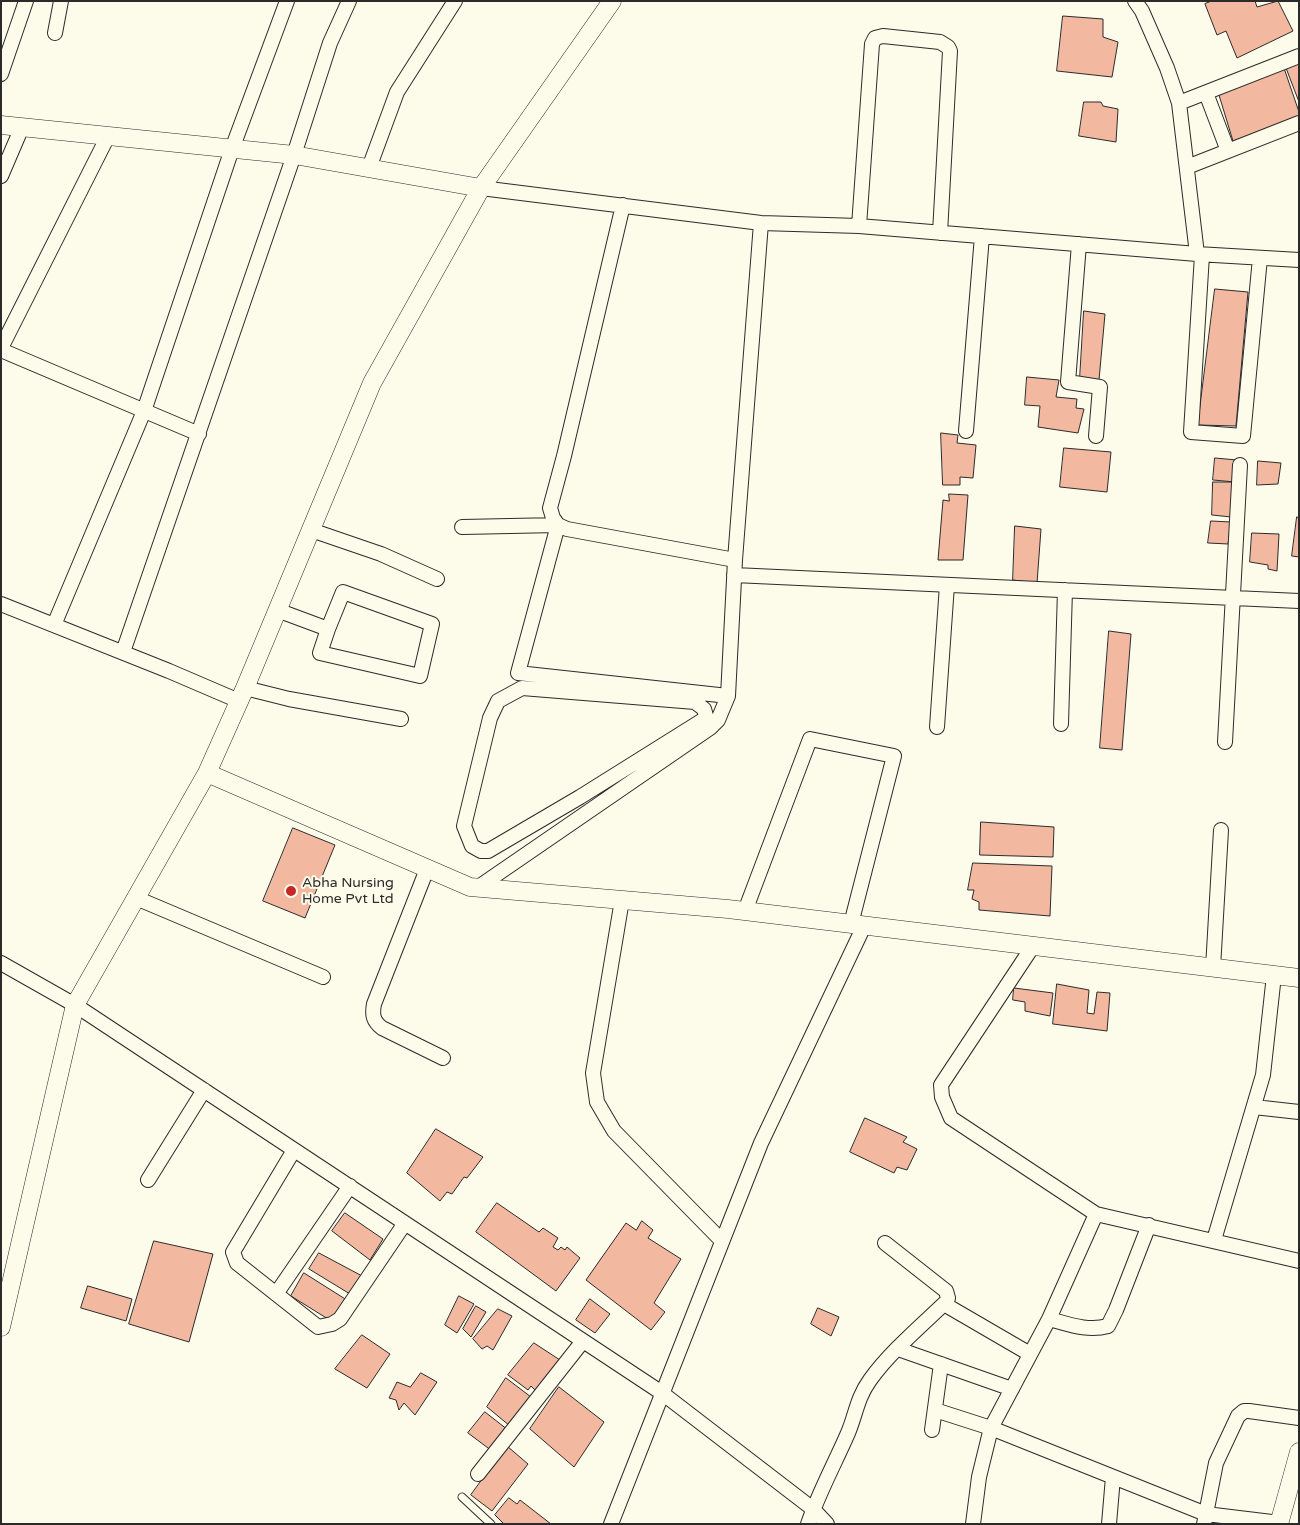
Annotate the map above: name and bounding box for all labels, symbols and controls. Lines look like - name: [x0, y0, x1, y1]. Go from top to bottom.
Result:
- place label: Abha Nursing Home Pvt Ltd: [302, 875, 394, 908]
- marker: Abha Nursing Home Pvt Ltd: [284, 884, 298, 898]

